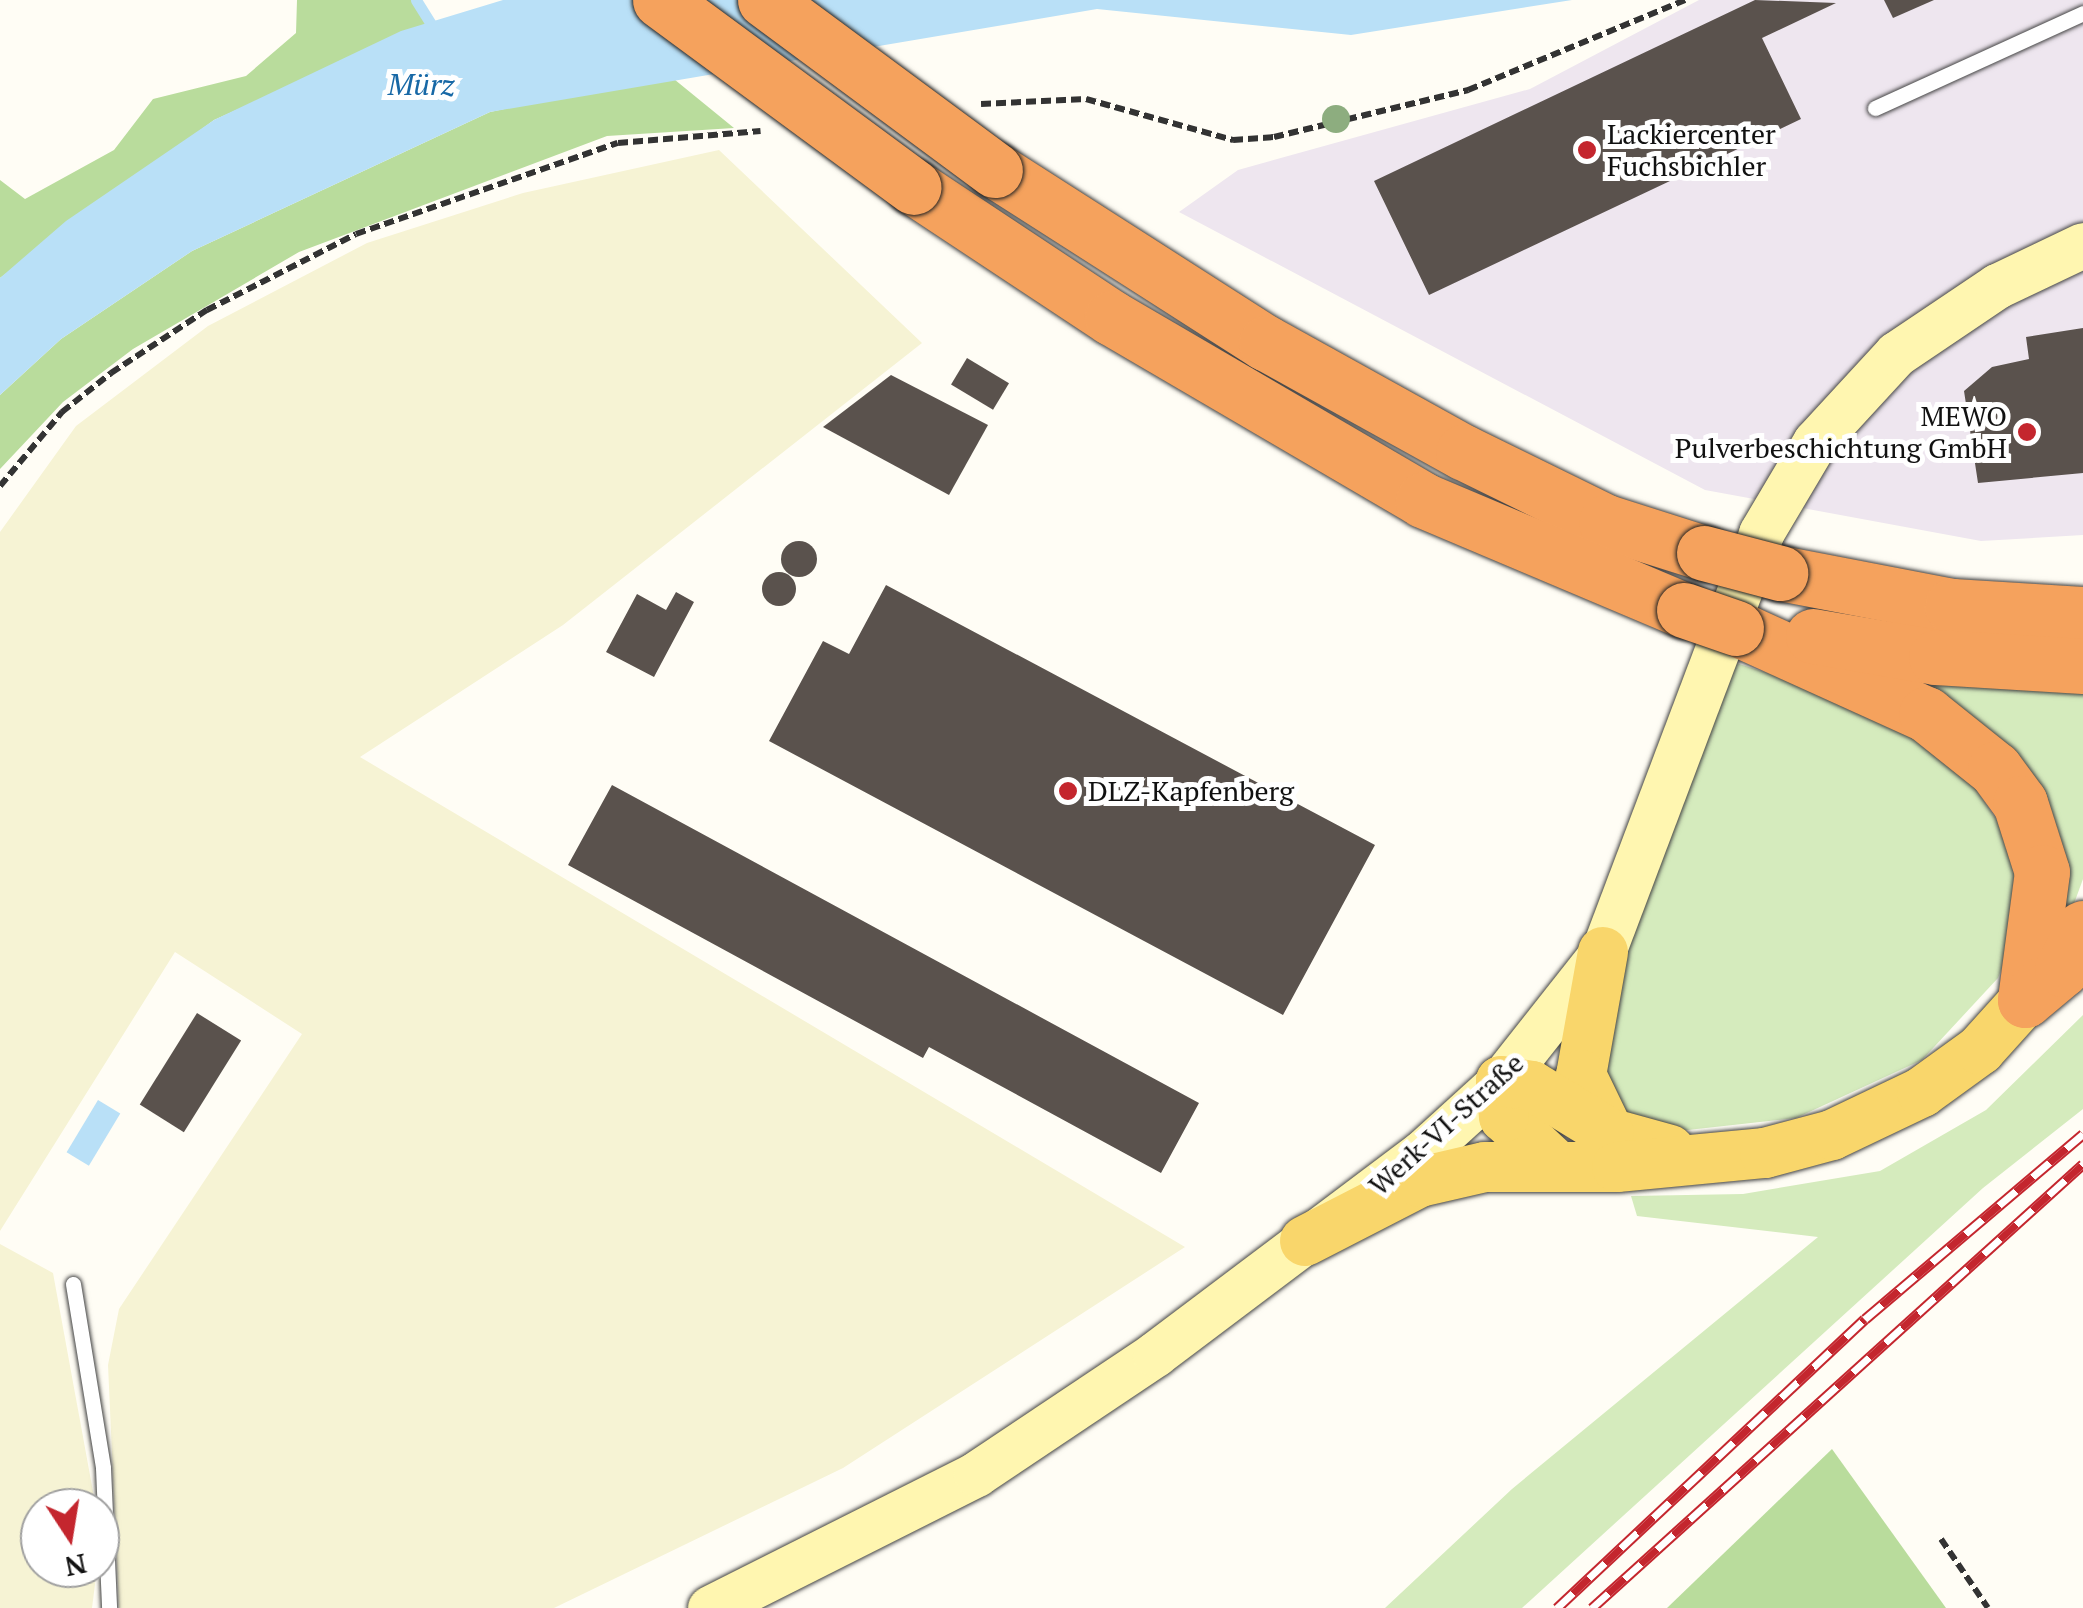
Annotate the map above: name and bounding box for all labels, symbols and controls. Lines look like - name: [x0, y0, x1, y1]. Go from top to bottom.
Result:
- water label: Mürz: [388, 66, 454, 102]
- place label: Lackiercenter Fuchsbichler: [1607, 117, 1776, 183]
- marker: Lackiercenter Fuchsbichler: [1576, 139, 1598, 161]
- place label: MEWO Pulverbeschichtung GmbH: [1675, 399, 2007, 465]
- marker: MEWO Pulverbeschichtung GmbH: [2016, 421, 2038, 443]
- place label: DLZ-Kapfenberg: [1088, 774, 1294, 808]
- marker: DLZ-Kapfenberg: [1057, 780, 1079, 802]
- street label: Werk-VI-Straße: [1362, 1046, 1530, 1202]
- north arrow: [20, 1488, 120, 1588]
- text: N: [62, 1546, 90, 1586]

